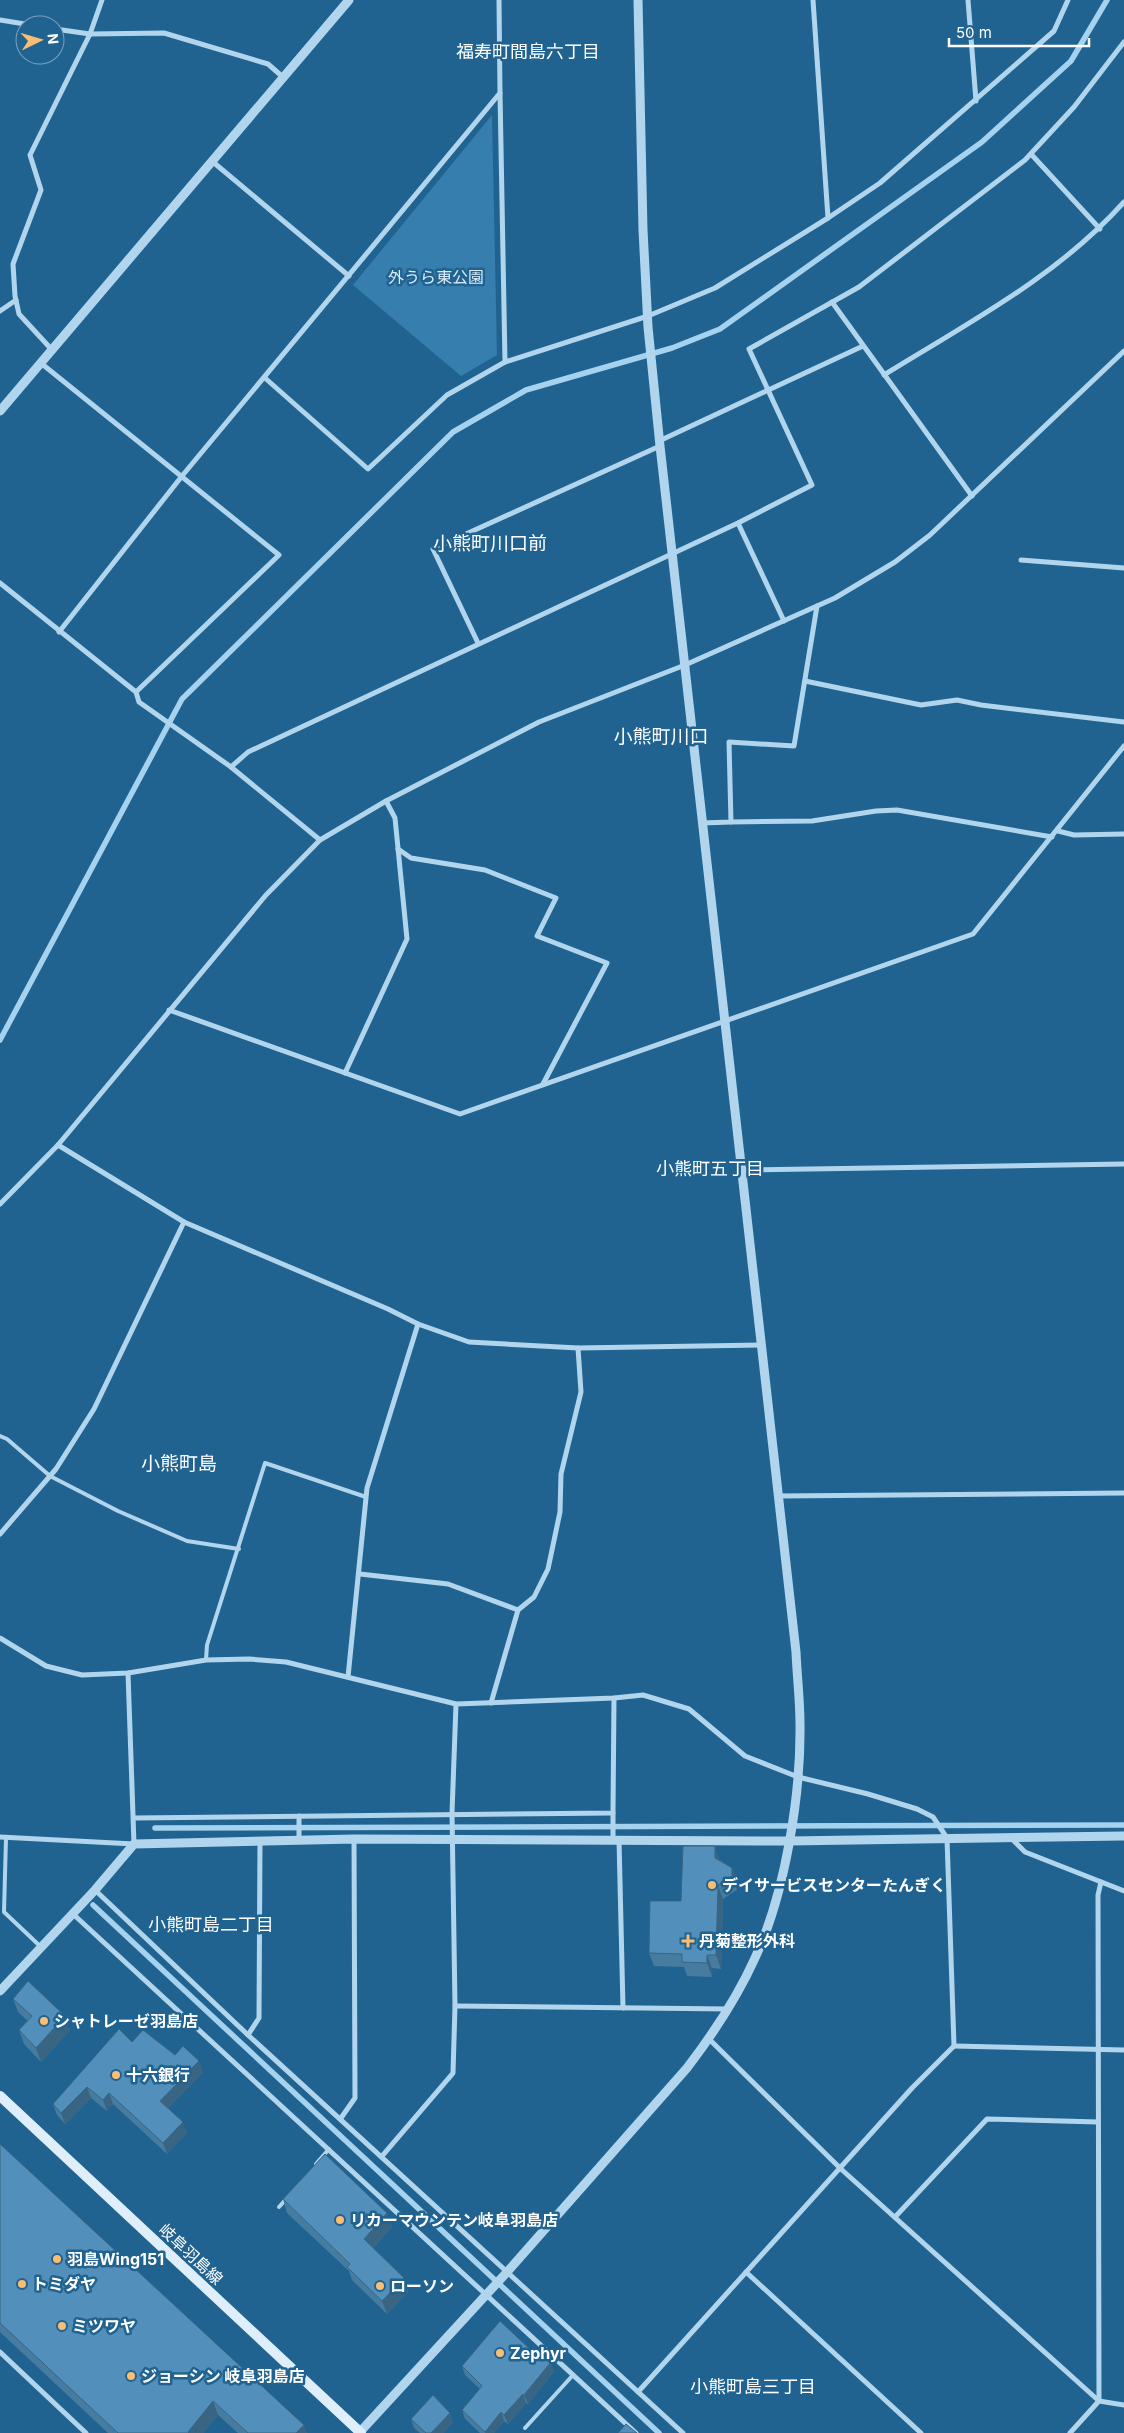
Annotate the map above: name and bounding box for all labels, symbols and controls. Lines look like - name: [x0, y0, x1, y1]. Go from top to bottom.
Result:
- north arrow: [15, 15, 65, 65]
- scale bar: [949, 15, 1089, 47]
- text: 50 m: [956, 23, 992, 42]
- text: N: [45, 33, 62, 45]
- district label: 福寿町間島六丁目: [456, 41, 600, 62]
- park label: 外うら東公園: [388, 267, 484, 287]
- district label: 小熊町川口前: [433, 532, 547, 555]
- district label: 小熊町川口: [613, 725, 709, 748]
- district label: 小熊町五丁目: [656, 1158, 764, 1179]
- district label: 小熊町島: [141, 1452, 217, 1475]
- place label: デイサービスセンターたんぎく: [722, 1875, 946, 1895]
- marker: デイサービスセンターたんぎく: [706, 1879, 718, 1891]
- district label: 小熊町島二丁目: [148, 1914, 274, 1935]
- place label: 丹菊整形外科: [699, 1931, 795, 1951]
- marker: 丹菊整形外科: [681, 1934, 695, 1948]
- place label: シャトレーゼ羽島店: [54, 2011, 198, 2031]
- marker: シャトレーゼ羽島店: [38, 2015, 50, 2027]
- place label: 十六銀行: [126, 2065, 190, 2085]
- marker: 十六銀行: [110, 2069, 122, 2081]
- place label: リカーマウンテン岐阜羽島店: [350, 2210, 558, 2230]
- marker: リカーマウンテン岐阜羽島店: [334, 2214, 346, 2226]
- street label: 岐阜羽島線: [155, 2219, 227, 2289]
- place label: 羽島Wing151: [67, 2249, 164, 2269]
- marker: 羽島Wing151: [51, 2253, 63, 2265]
- place label: トミダヤ: [32, 2274, 96, 2294]
- place label: ローソン: [390, 2276, 454, 2296]
- marker: トミダヤ: [16, 2278, 28, 2290]
- marker: ローソン: [374, 2280, 386, 2292]
- place label: ミツワヤ: [72, 2316, 136, 2336]
- marker: ミツワヤ: [56, 2320, 68, 2332]
- place label: Zephyr: [510, 2343, 567, 2363]
- marker: Zephyr: [494, 2347, 506, 2359]
- place label: ジョーシン 岐阜羽島店: [141, 2366, 304, 2386]
- marker: ジョーシン 岐阜羽島店: [125, 2370, 137, 2382]
- district label: 小熊町島三丁目: [690, 2376, 816, 2397]

